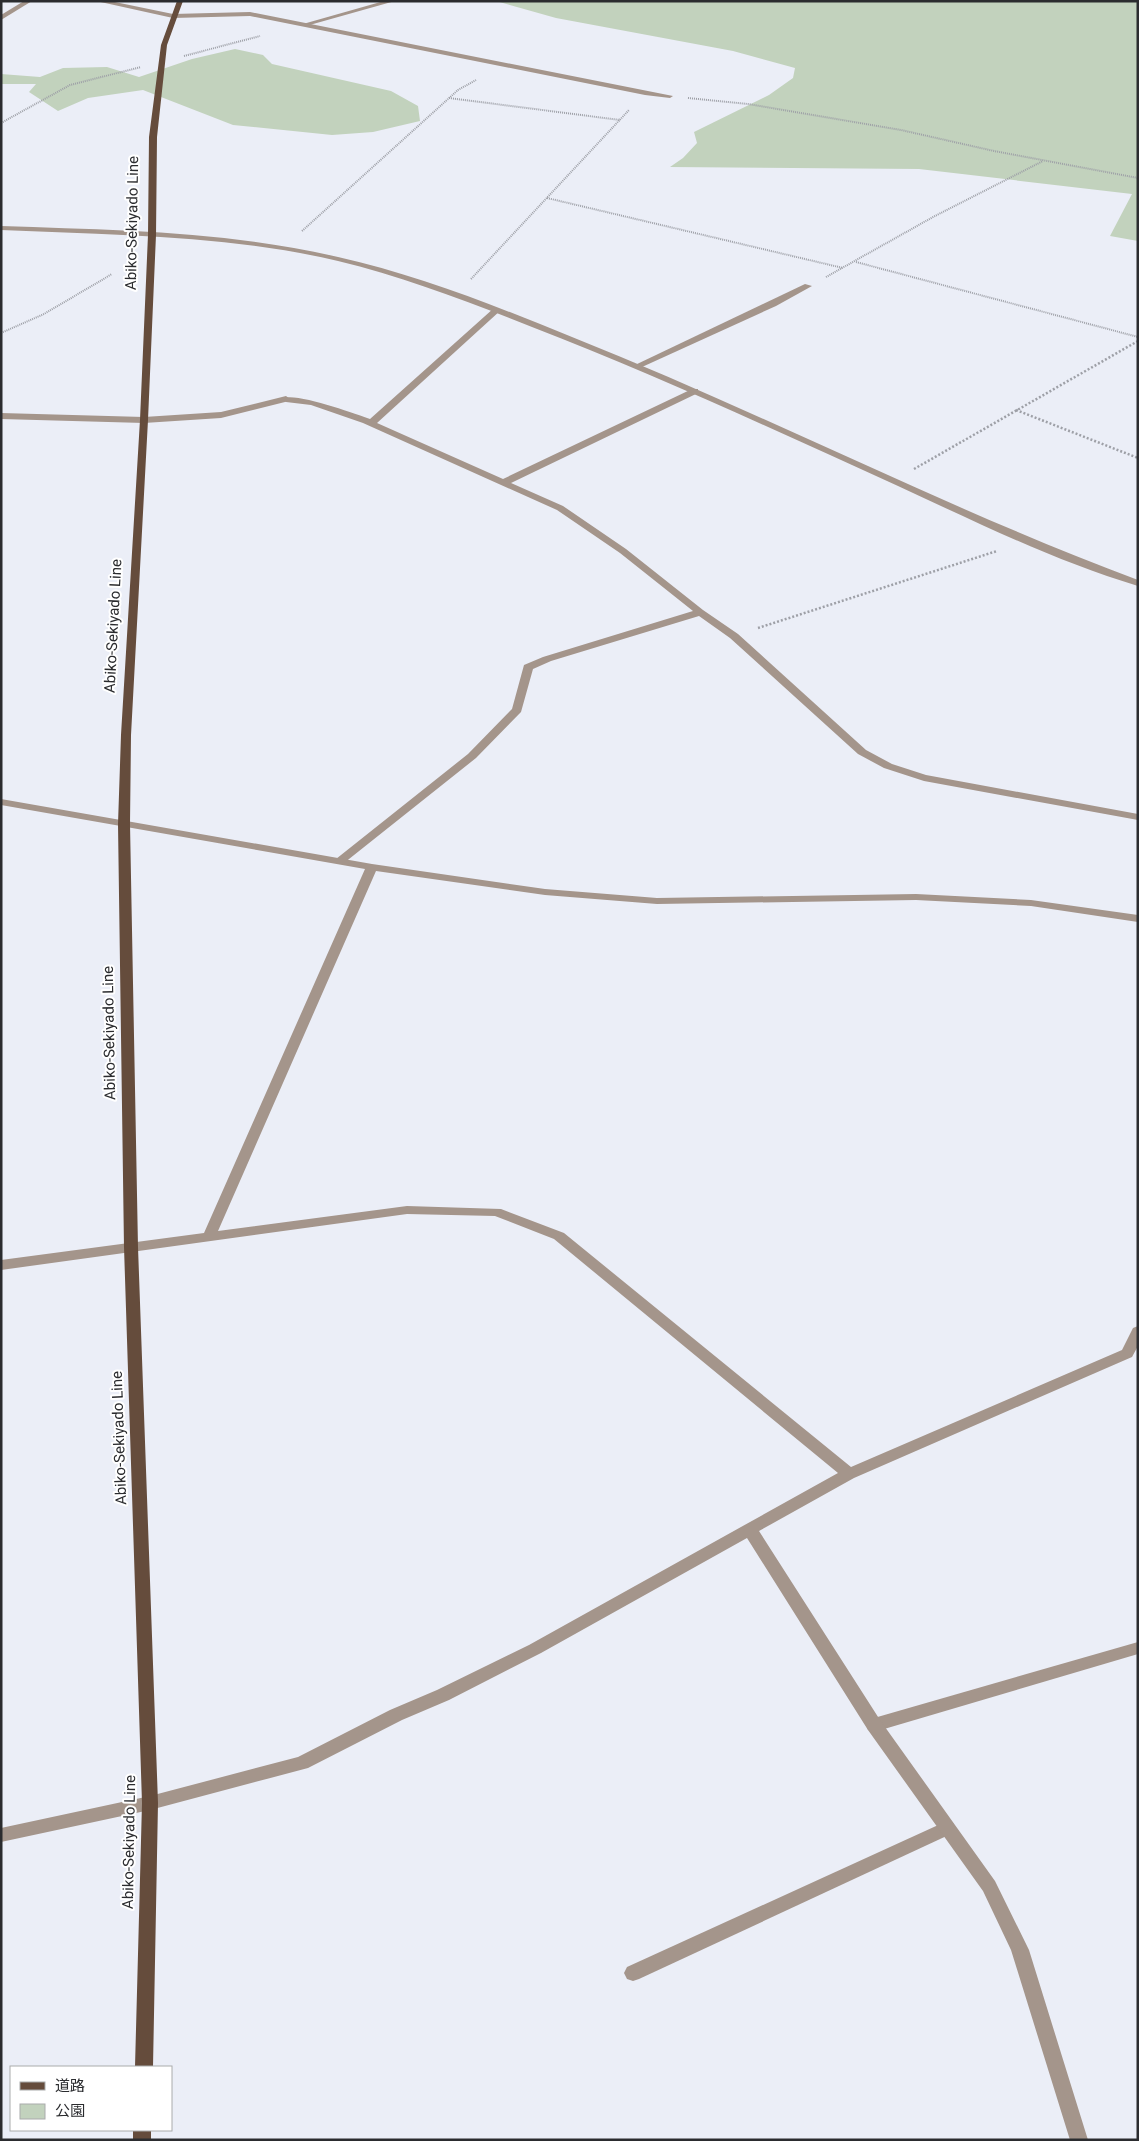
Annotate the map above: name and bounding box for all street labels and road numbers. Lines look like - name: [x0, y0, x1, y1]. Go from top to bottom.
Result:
- street label: Abiko-Sekiyado Line: [122, 156, 142, 290]
- street label: Abiko-Sekiyado Line: [101, 559, 125, 693]
- street label: Abiko-Sekiyado Line: [99, 966, 119, 1100]
- street label: Abiko-Sekiyado Line: [108, 1371, 130, 1505]
- street label: Abiko-Sekiyado Line: [119, 1775, 139, 1909]

